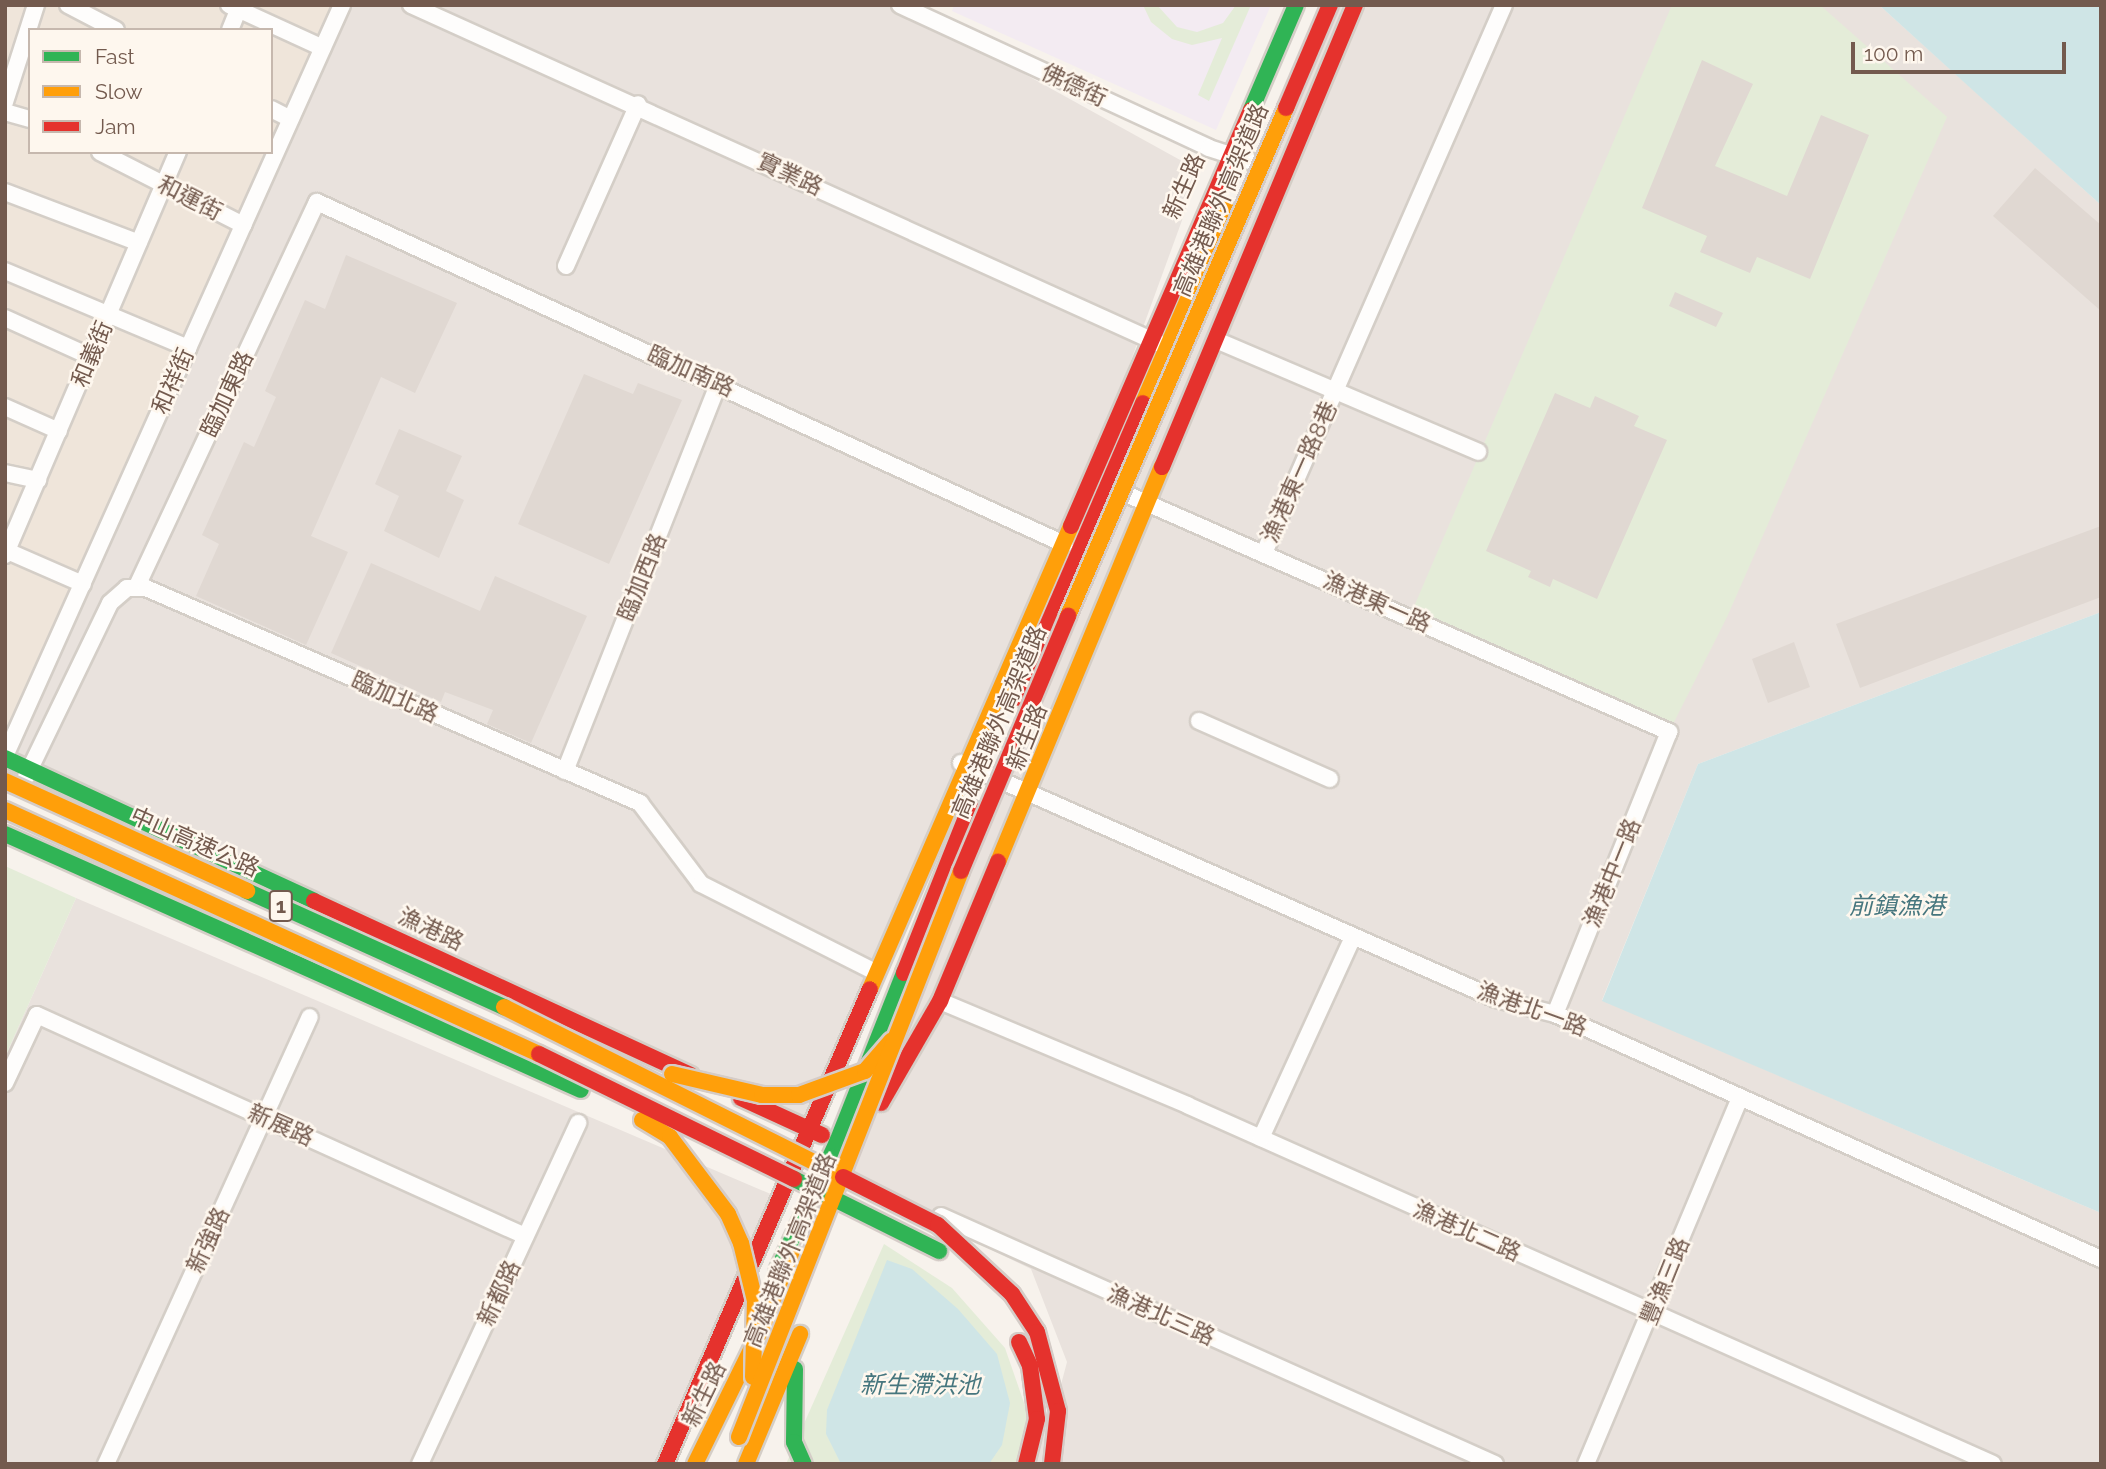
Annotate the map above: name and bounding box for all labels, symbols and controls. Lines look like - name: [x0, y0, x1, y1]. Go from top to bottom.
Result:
- legend: [28, 28, 273, 154]
- scale bar: [1854, 28, 2069, 72]
- text: 100 m: [1864, 41, 1923, 66]
- text: Fast: [95, 44, 135, 69]
- street label: 佛德街: [1037, 58, 1111, 112]
- text: Slow: [95, 79, 143, 104]
- street label: 高雄港聯外高架道路: [1168, 99, 1274, 301]
- text: Jam: [95, 114, 136, 139]
- street label: 實業路: [753, 147, 827, 201]
- street label: 新生路: [1157, 149, 1211, 223]
- street label: 和運街: [153, 170, 227, 226]
- street label: 和義街: [66, 317, 118, 391]
- street label: 臨加南路: [643, 340, 739, 402]
- street label: 和祥街: [146, 344, 200, 418]
- street label: 臨加東路: [195, 346, 259, 442]
- street label: 漁港東一路8巷: [1256, 397, 1342, 547]
- street label: 臨加西路: [612, 529, 672, 625]
- street label: 漁港東一路: [1319, 566, 1435, 638]
- street label: 高雄港聯外高架道路: [946, 621, 1052, 823]
- street label: 臨加北路: [347, 666, 443, 728]
- street label: 新生路: [1001, 700, 1053, 774]
- street label: 中山高速公路: [126, 801, 264, 883]
- street label: 漁港中一路: [1578, 815, 1646, 931]
- road number: 1: [269, 888, 293, 923]
- water label: 前鎮漁港: [1849, 892, 1945, 920]
- street label: 漁港路: [394, 902, 468, 956]
- street label: 漁港北一路: [1473, 976, 1591, 1042]
- street label: 新展路: [244, 1098, 318, 1152]
- street label: 高雄港聯外高架道路: [738, 1149, 842, 1351]
- street label: 漁港北二路: [1409, 1195, 1525, 1267]
- street label: 新強路: [181, 1203, 235, 1277]
- street label: 豐漁三路: [1635, 1233, 1695, 1329]
- street label: 新都路: [472, 1256, 526, 1330]
- street label: 漁港北三路: [1103, 1279, 1219, 1351]
- street label: 新生路: [676, 1357, 732, 1431]
- water label: 新生滯洪池: [860, 1371, 980, 1399]

